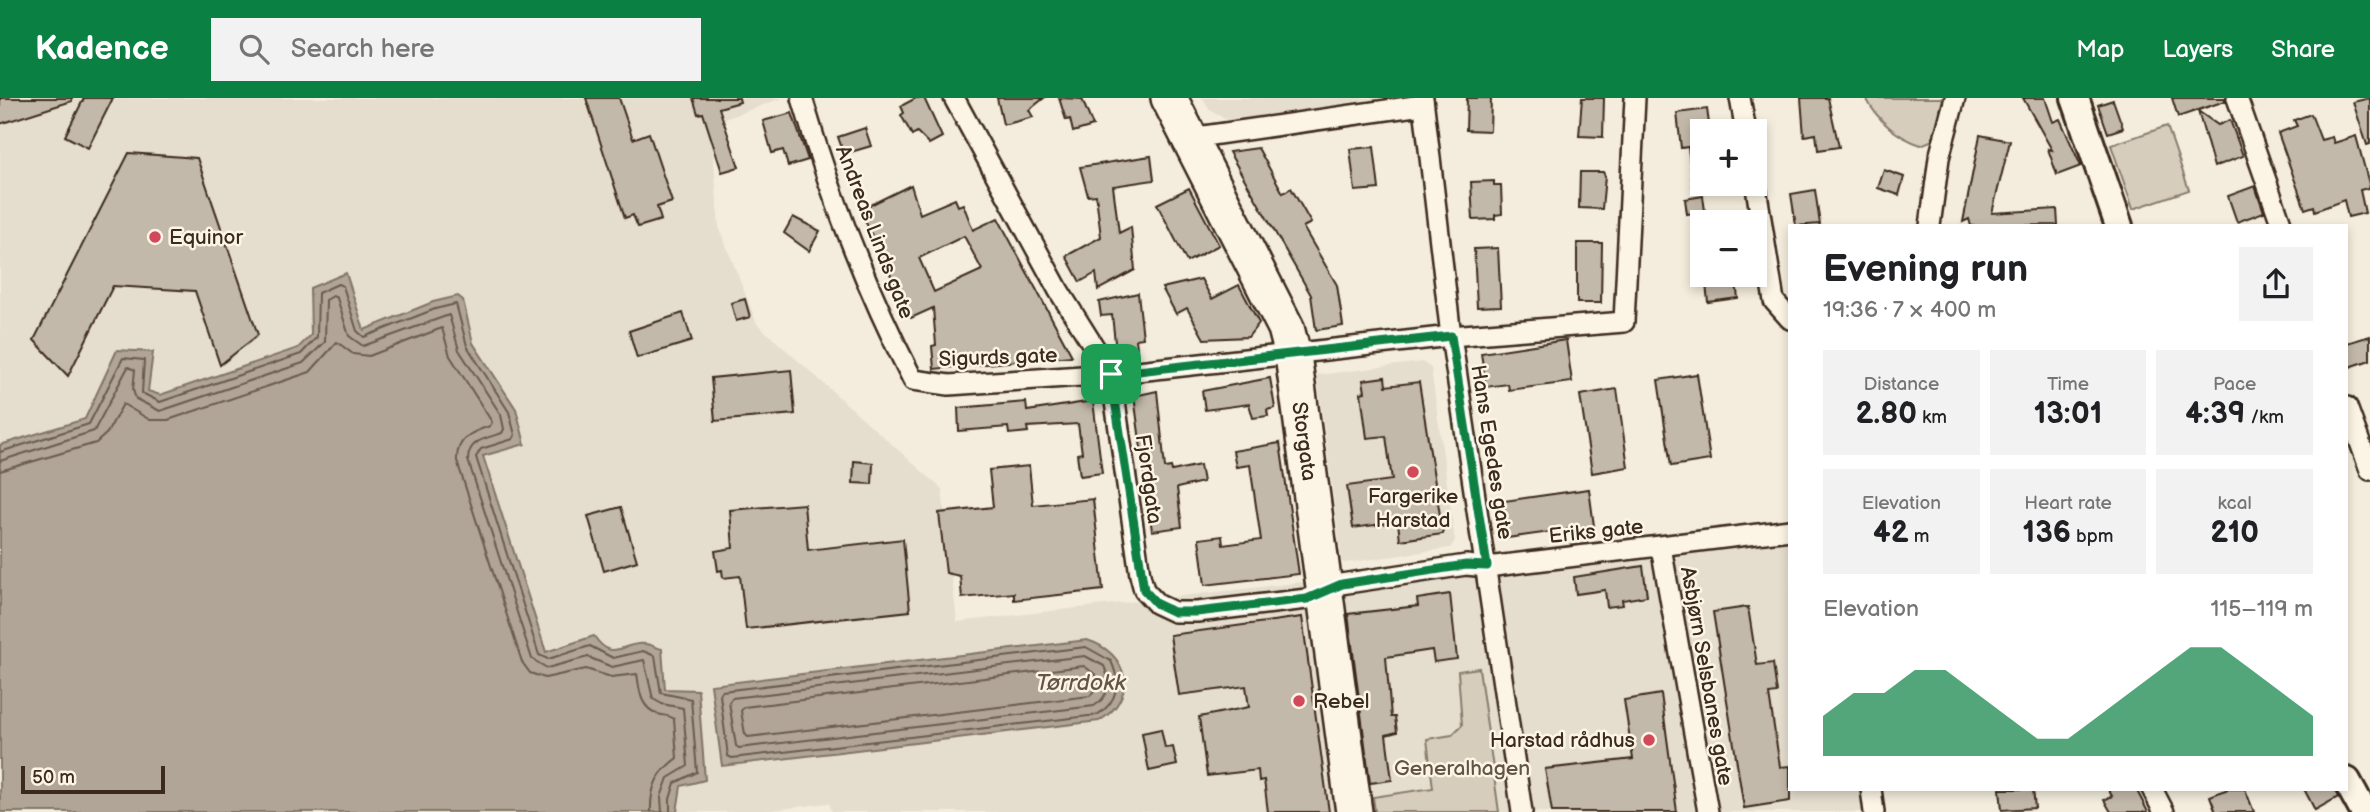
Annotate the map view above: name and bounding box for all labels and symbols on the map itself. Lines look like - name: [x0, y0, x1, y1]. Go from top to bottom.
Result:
- street label: Andreas Linds gate: [830, 142, 919, 322]
- place label: Equinor: [169, 225, 243, 250]
- marker: Equinor: [147, 229, 163, 245]
- street label: Sigurds gate: [938, 343, 1058, 372]
- pin: [1081, 344, 1141, 404]
- street label: Hans Egedes gate: [1465, 363, 1518, 541]
- street label: Storgata: [1286, 400, 1322, 482]
- street label: Fjordgata: [1130, 433, 1167, 526]
- marker: Fargerike Harstad: [1405, 464, 1421, 480]
- place label: Fargerike Harstad: [1368, 484, 1458, 533]
- street label: Eriks gate: [1547, 514, 1645, 549]
- street label: Asbjørn Selsbanes gate: [1675, 565, 1738, 788]
- water label: Tørrdokk: [1036, 669, 1127, 697]
- place label: Rebel: [1313, 689, 1369, 714]
- marker: Rebel: [1291, 693, 1307, 709]
- place label: Harstad rådhus: [1490, 728, 1635, 753]
- marker: Harstad rådhus: [1641, 732, 1657, 748]
- park label: Generalhagen: [1394, 756, 1530, 781]
- scale bar: [21, 763, 164, 795]

